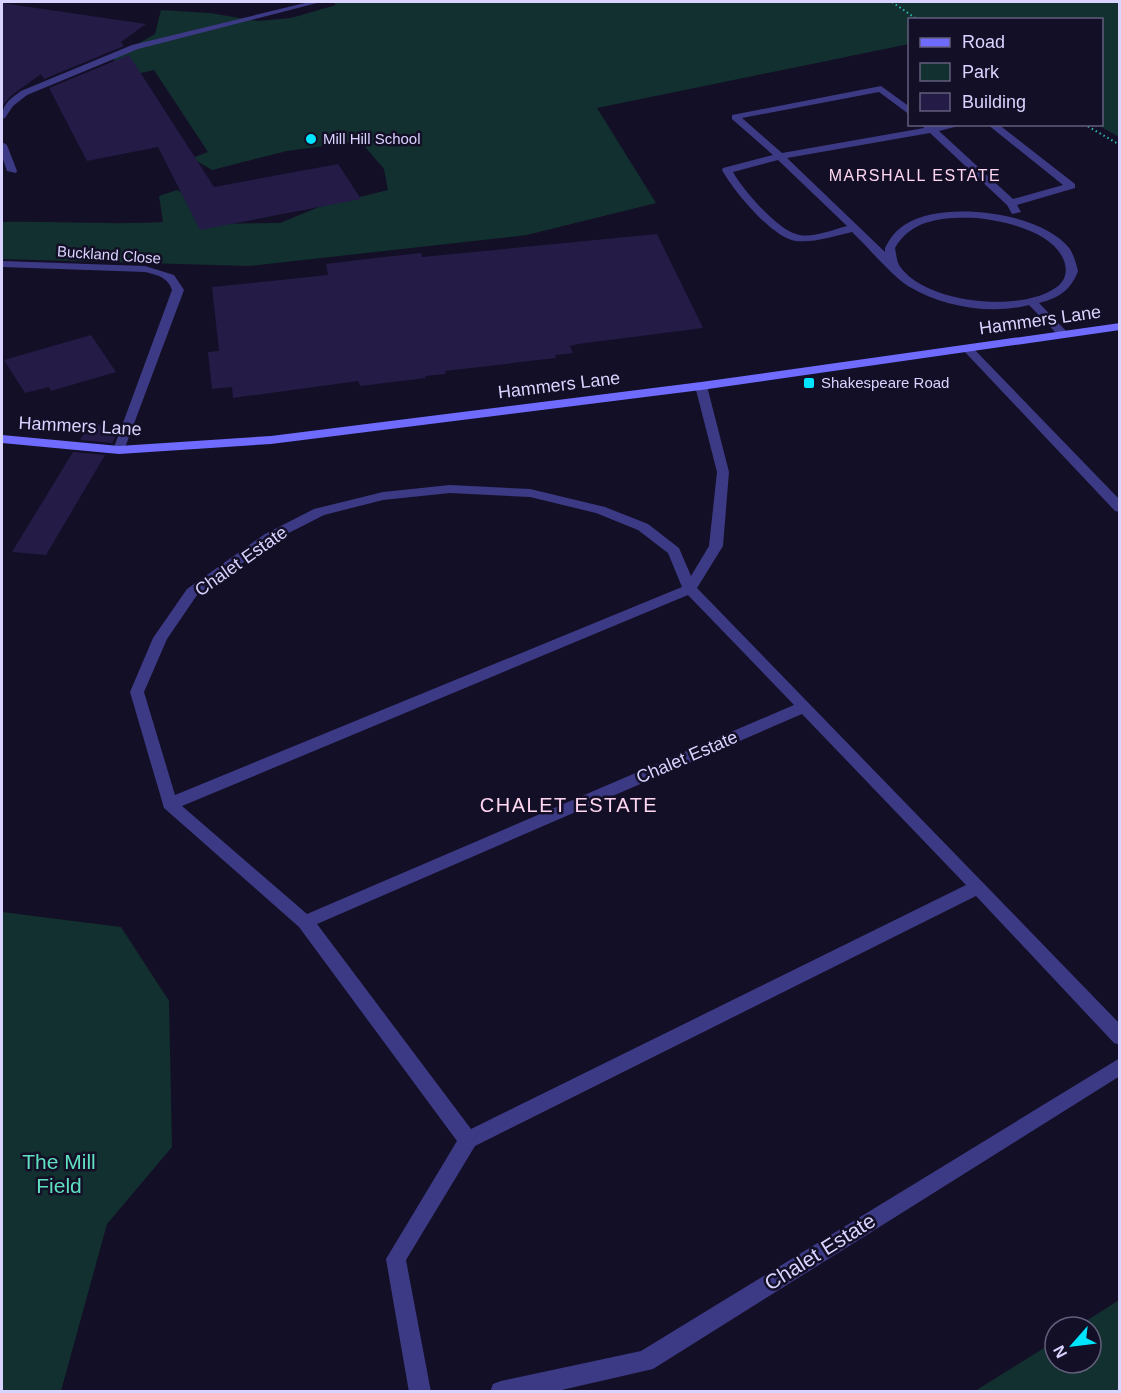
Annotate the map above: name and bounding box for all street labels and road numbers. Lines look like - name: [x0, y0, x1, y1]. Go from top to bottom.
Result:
- street label: Buckland Close: [56, 242, 162, 267]
- street label: Hammers Lane: [978, 302, 1102, 338]
- street label: Hammers Lane: [497, 368, 621, 402]
- street label: Hammers Lane: [18, 413, 142, 439]
- street label: Chalet Estate: [191, 522, 291, 600]
- street label: Chalet Estate: [633, 727, 741, 787]
- street label: Chalet Estate: [760, 1208, 879, 1295]

